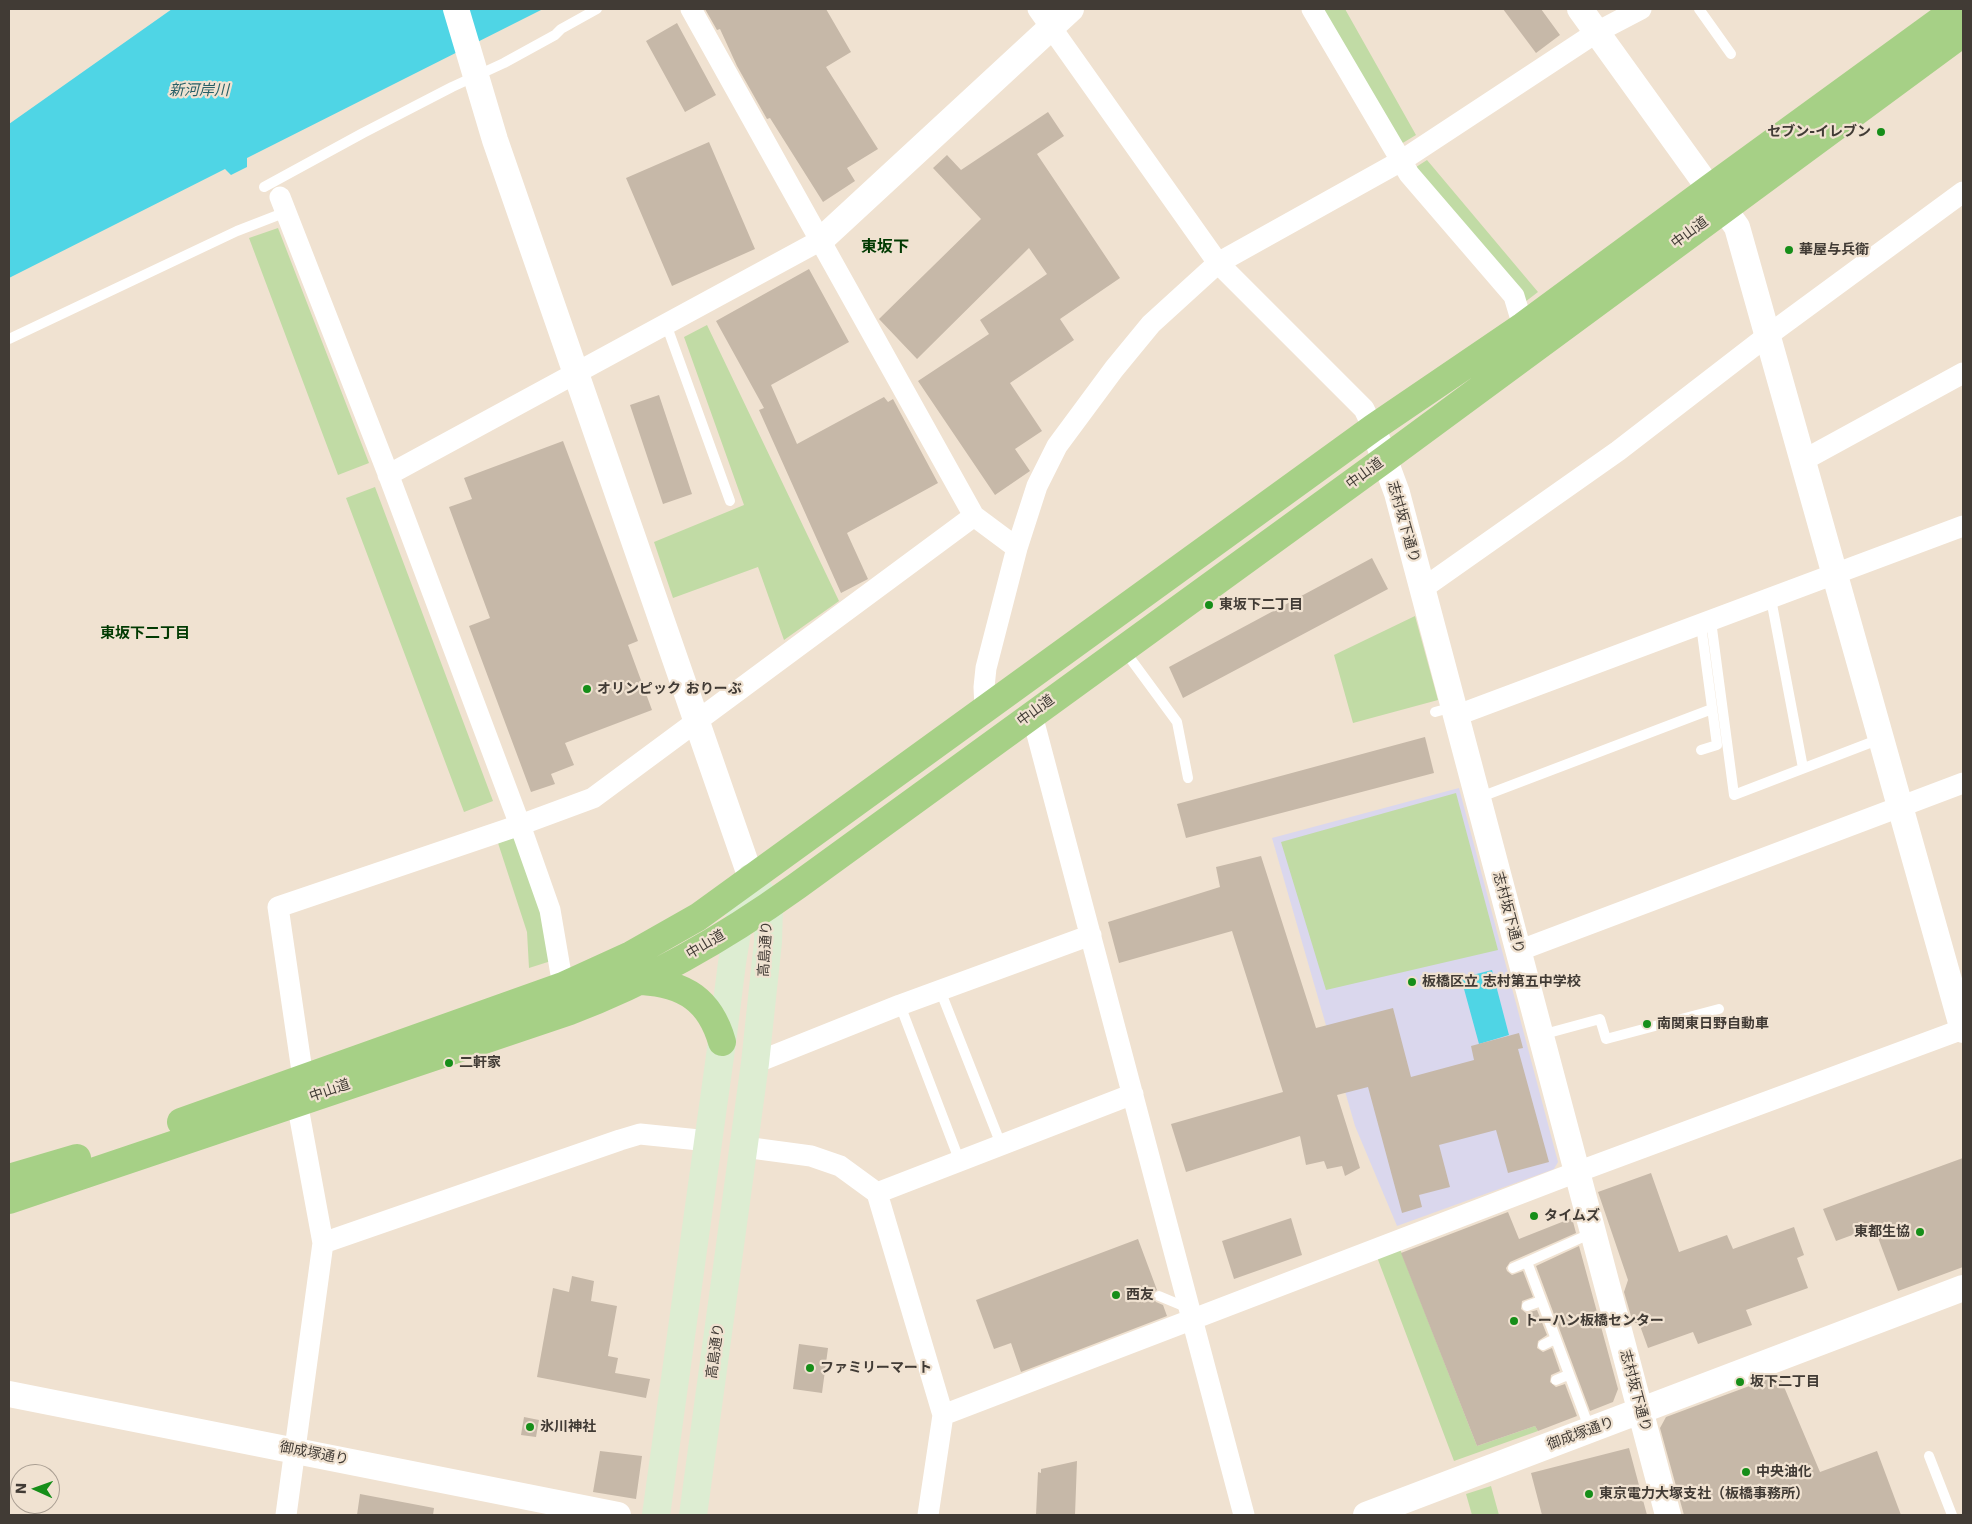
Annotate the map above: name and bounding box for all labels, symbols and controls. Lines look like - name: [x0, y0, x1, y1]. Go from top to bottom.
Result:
- water label: 新河岸川: [169, 82, 229, 100]
- place label: セブン-イレブン: [1767, 124, 1871, 140]
- marker: セブン-イレブン: [1875, 126, 1887, 138]
- street label: 中山道: [1668, 214, 1712, 252]
- district label: 東坂下: [861, 238, 909, 258]
- place label: 華屋与兵衛: [1799, 242, 1869, 258]
- marker: 華屋与兵衛: [1783, 244, 1795, 256]
- street label: 中山道: [1343, 455, 1387, 493]
- street label: 志村坂下通り: [1383, 479, 1423, 565]
- place label: 東坂下二丁目: [1219, 597, 1303, 613]
- marker: 東坂下二丁目: [1203, 599, 1215, 611]
- district label: 東坂下二丁目: [100, 625, 190, 643]
- place label: オリンピック おりーぶ: [597, 681, 742, 697]
- marker: オリンピック おりーぶ: [581, 683, 593, 695]
- street label: 中山道: [1014, 692, 1058, 730]
- street label: 志村坂下通り: [1489, 870, 1527, 956]
- street label: 高島通り: [756, 920, 776, 978]
- street label: 中山道: [684, 927, 728, 963]
- place label: 板橋区立 志村第五中学校: [1422, 974, 1581, 990]
- marker: 板橋区立 志村第五中学校: [1406, 976, 1418, 988]
- place label: 南関東日野自動車: [1657, 1016, 1769, 1032]
- marker: 南関東日野自動車: [1641, 1018, 1653, 1030]
- place label: 二軒家: [459, 1055, 501, 1071]
- marker: 二軒家: [443, 1057, 455, 1069]
- street label: 中山道: [307, 1076, 353, 1106]
- place label: タイムズ: [1544, 1208, 1600, 1224]
- marker: タイムズ: [1528, 1210, 1540, 1222]
- place label: 東都生協: [1854, 1224, 1910, 1240]
- marker: 東都生協: [1914, 1226, 1926, 1238]
- place label: 西友: [1126, 1287, 1154, 1303]
- marker: 西友: [1110, 1289, 1122, 1301]
- place label: トーハン板橋センター: [1524, 1313, 1664, 1329]
- marker: トーハン板橋センター: [1508, 1315, 1520, 1327]
- street label: 高島通り: [704, 1322, 728, 1380]
- street label: 志村坂下通り: [1616, 1348, 1654, 1434]
- place label: ファミリーマート: [820, 1360, 932, 1376]
- marker: ファミリーマート: [804, 1362, 816, 1374]
- place label: 坂下二丁目: [1750, 1374, 1820, 1390]
- marker: 坂下二丁目: [1734, 1376, 1746, 1388]
- street label: 御成塚通り: [1545, 1414, 1617, 1454]
- place label: 氷川神社: [540, 1419, 596, 1435]
- marker: 氷川神社: [524, 1421, 536, 1433]
- street label: 御成塚通り: [278, 1439, 350, 1469]
- north arrow: [10, 1464, 60, 1514]
- place label: 中央油化: [1756, 1464, 1812, 1480]
- marker: 中央油化: [1740, 1466, 1752, 1478]
- text: N: [13, 1482, 29, 1495]
- place label: 東京電力大塚支社（板橋事務所）: [1599, 1486, 1809, 1502]
- marker: 東京電力大塚支社（板橋事務所）: [1583, 1488, 1595, 1500]

